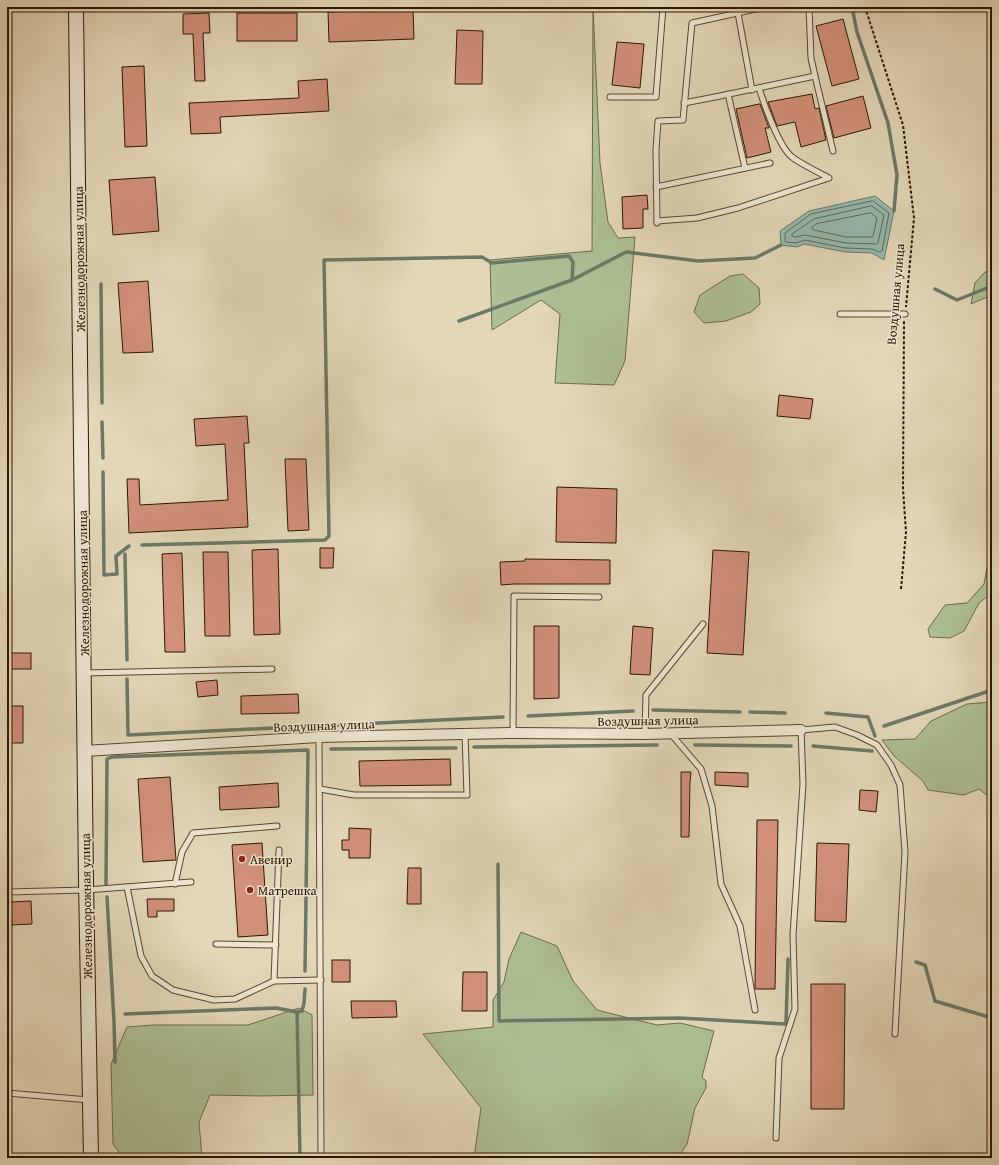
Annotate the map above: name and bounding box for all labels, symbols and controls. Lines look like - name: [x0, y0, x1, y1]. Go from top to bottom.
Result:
- street label: Железнодорожная улица: [69, 185, 90, 333]
- street label: Воздушная улица: [882, 242, 909, 345]
- street label: Железнодорожная улица: [73, 509, 94, 657]
- street label: Воздушная улица: [597, 710, 700, 731]
- street label: Воздушная улица: [273, 714, 376, 737]
- street label: Железнодорожная улица: [76, 832, 97, 980]
- place label: Авенир: [250, 850, 293, 869]
- marker: Авенир: [237, 854, 247, 864]
- place label: Матрешка: [258, 881, 317, 900]
- marker: Матрешка: [245, 885, 255, 895]

